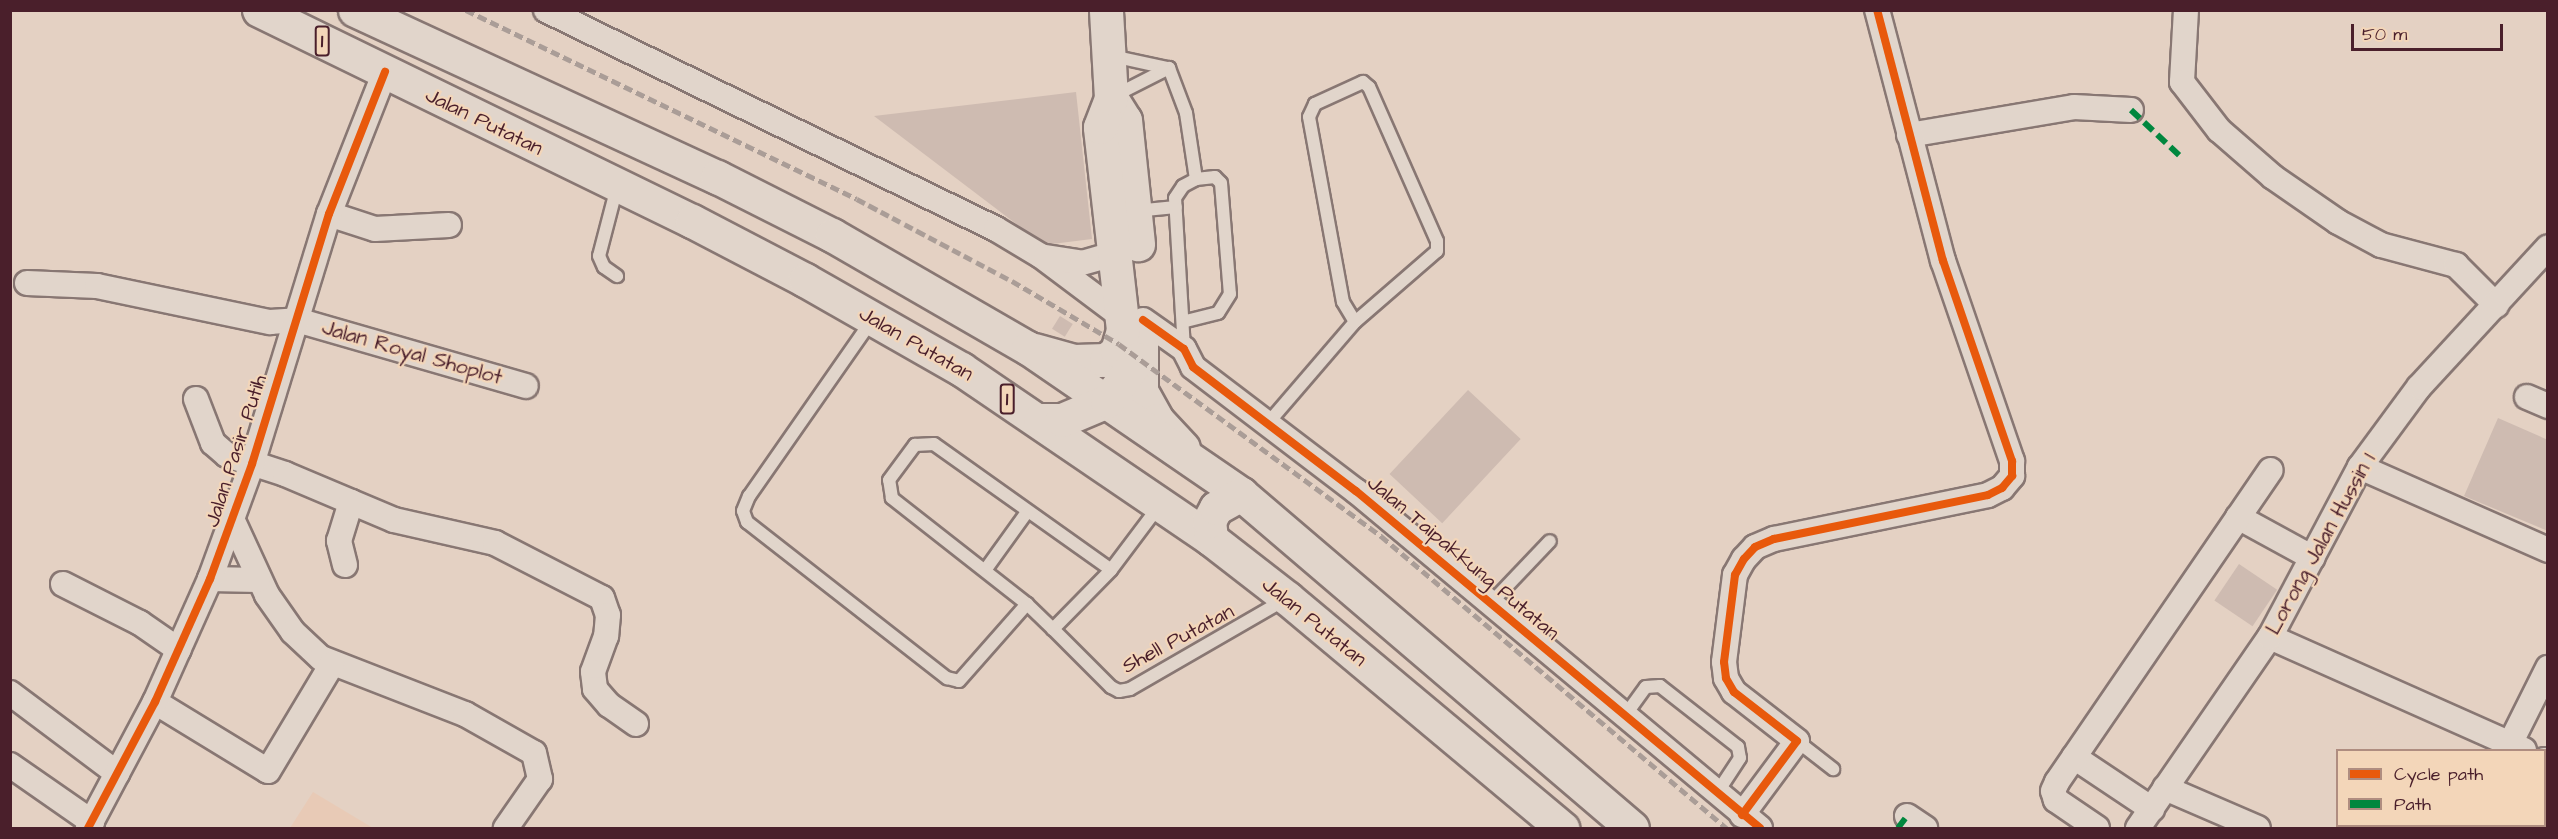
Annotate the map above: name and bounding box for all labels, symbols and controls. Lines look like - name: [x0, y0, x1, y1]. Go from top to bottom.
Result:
- scale bar: [2354, 12, 2506, 50]
- text: 50 m: [2362, 22, 2407, 47]
- road number: 1: [314, 24, 330, 58]
- street label: Jalan Putatan: [421, 83, 547, 161]
- street label: Jalan Putatan: [854, 301, 978, 387]
- street label: Jalan Royal Shoplot: [319, 315, 505, 391]
- street label: Jalan Pasir Putih: [200, 372, 272, 530]
- road number: 1: [1000, 382, 1014, 416]
- street label: Lorong Jalan Hussin 1: [2261, 449, 2381, 639]
- street label: Jalan Taipakkung Putatan: [1362, 470, 1564, 646]
- street label: Jalan Putatan: [1256, 572, 1372, 672]
- street label: Shell Putatan: [1118, 599, 1238, 679]
- legend: [2336, 749, 2546, 827]
- text: Cycle path: [2394, 762, 2483, 787]
- text: Path: [2394, 792, 2431, 817]

